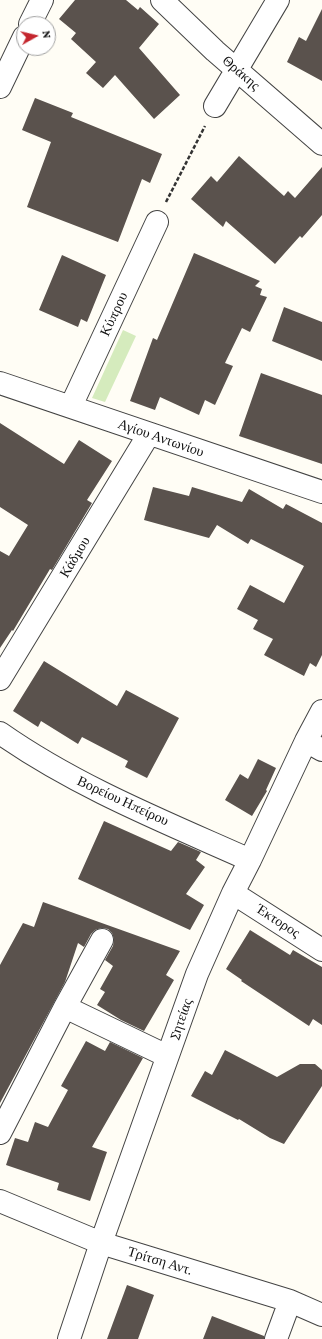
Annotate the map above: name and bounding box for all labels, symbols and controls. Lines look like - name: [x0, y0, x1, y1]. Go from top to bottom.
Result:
- north arrow: [16, 16, 56, 56]
- text: N: [40, 30, 53, 39]
- street label: Θράκης: [219, 52, 263, 94]
- street label: Κύπρου: [97, 289, 131, 339]
- street label: Αγίου Αντωνίου: [116, 415, 206, 461]
- street label: Κάδμου: [56, 533, 94, 581]
- street label: Βορείου Ηπείρου: [75, 772, 171, 830]
- street label: Έκτορος: [253, 901, 303, 941]
- street label: Σητείας: [166, 996, 196, 1042]
- street label: Τρίτση Αντ.: [126, 1243, 194, 1279]

